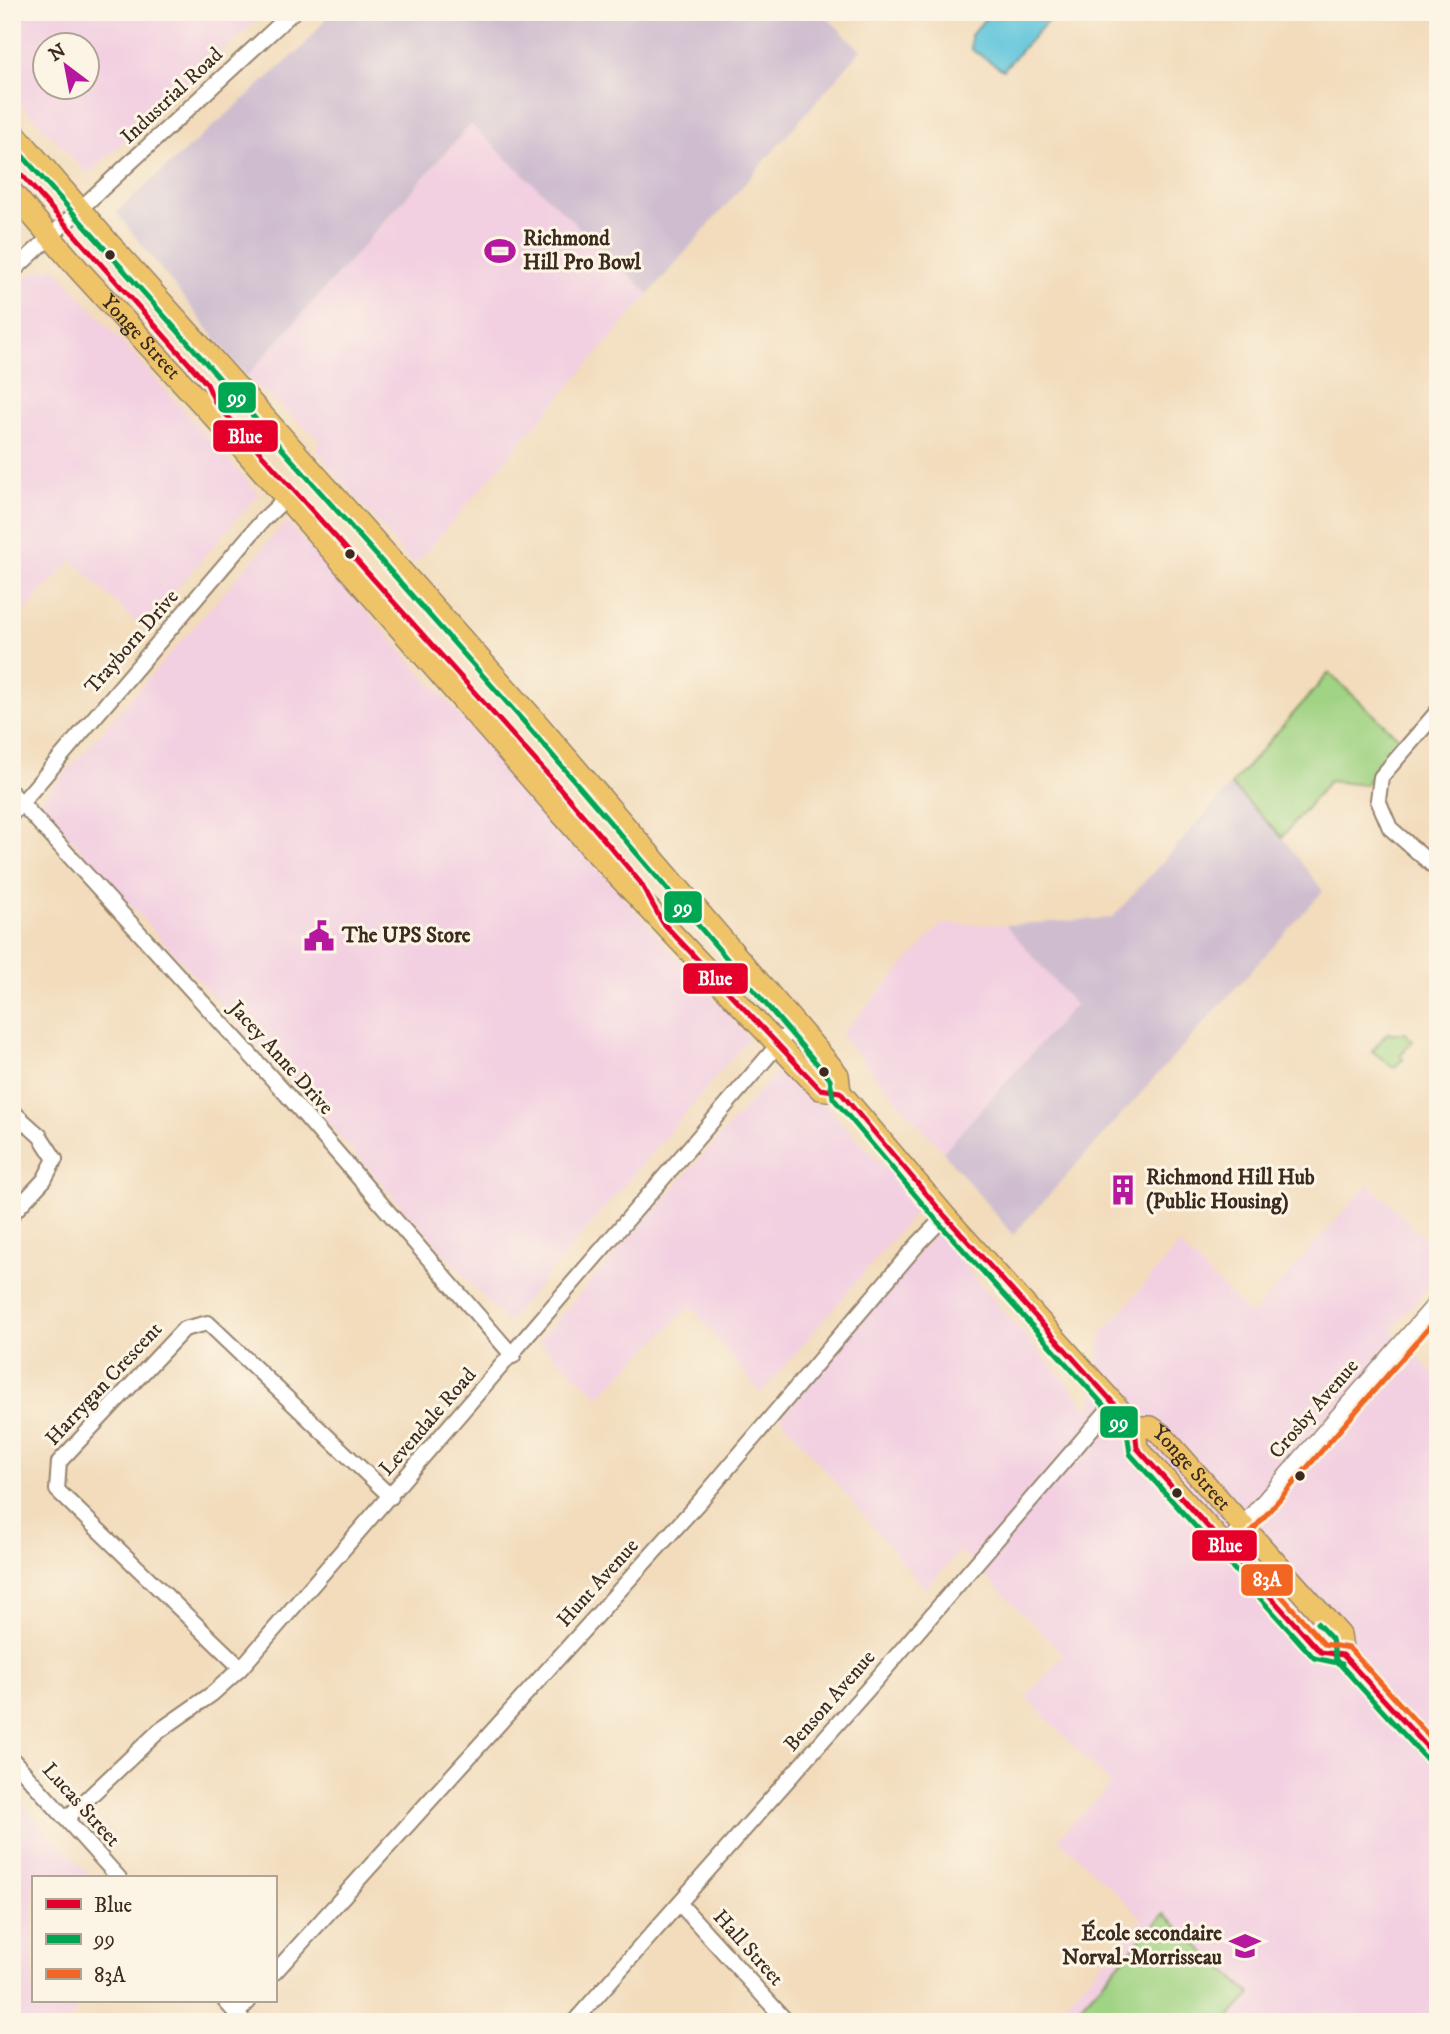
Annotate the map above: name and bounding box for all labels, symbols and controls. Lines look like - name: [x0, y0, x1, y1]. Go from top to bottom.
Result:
- north arrow: [32, 32, 102, 102]
- text: N: [45, 39, 71, 67]
- street label: Industrial Road: [115, 42, 229, 150]
- place label: Richmond Hill Pro Bowl: [523, 226, 641, 276]
- sports icon: Richmond Hill Pro Bowl: [483, 234, 517, 268]
- unlabelled marker: [103, 248, 117, 262]
- street label: Yonge Street: [95, 289, 186, 385]
- line badge: 99: [217, 381, 257, 414]
- text: 99: [226, 387, 246, 410]
- line badge: Blue: [212, 419, 279, 453]
- text: Blue: [228, 426, 262, 449]
- unlabelled marker: [343, 547, 357, 561]
- street label: Trayborn Drive: [79, 584, 185, 700]
- line badge: 99: [663, 890, 703, 924]
- text: 99: [672, 897, 692, 920]
- public building icon: The UPS Store: [302, 919, 336, 953]
- place label: The UPS Store: [341, 923, 471, 949]
- line badge: Blue: [682, 962, 749, 995]
- text: Blue: [698, 968, 732, 991]
- street label: Jacey Anne Drive: [222, 994, 339, 1121]
- unlabelled marker: [817, 1065, 831, 1079]
- place label: Richmond Hill Hub (Public Housing): [1146, 1165, 1315, 1215]
- building icon: Richmond Hill Hub (Public Housing): [1106, 1173, 1140, 1207]
- street label: Harrygan Crescent: [40, 1317, 168, 1451]
- street label: Crosby Avenue: [1264, 1354, 1365, 1464]
- street label: Levendale Road: [374, 1362, 482, 1481]
- line badge: 99: [1099, 1405, 1139, 1439]
- text: 99: [1108, 1412, 1128, 1435]
- street label: Yonge Street: [1148, 1419, 1237, 1517]
- unlabelled marker: [1293, 1469, 1307, 1483]
- unlabelled marker: [1170, 1486, 1184, 1500]
- line badge: Blue: [1191, 1529, 1258, 1562]
- street label: Hunt Avenue: [552, 1533, 645, 1633]
- text: Blue: [1208, 1535, 1242, 1558]
- line badge: 83A: [1240, 1563, 1294, 1597]
- text: 83A: [1253, 1569, 1282, 1592]
- street label: Benson Avenue: [779, 1645, 881, 1757]
- street label: Lucas Street: [36, 1757, 126, 1853]
- legend: [32, 1876, 276, 2002]
- text: Blue: [94, 1893, 133, 1919]
- street label: Hall Street: [707, 1905, 789, 1992]
- place label: École secondaire Norval-Morrisseau: [1062, 1919, 1222, 1971]
- text: 99: [93, 1927, 115, 1953]
- school or university icon: École secondaire Norval-Morrisseau: [1228, 1929, 1262, 1963]
- text: 83A: [94, 1963, 126, 1989]

